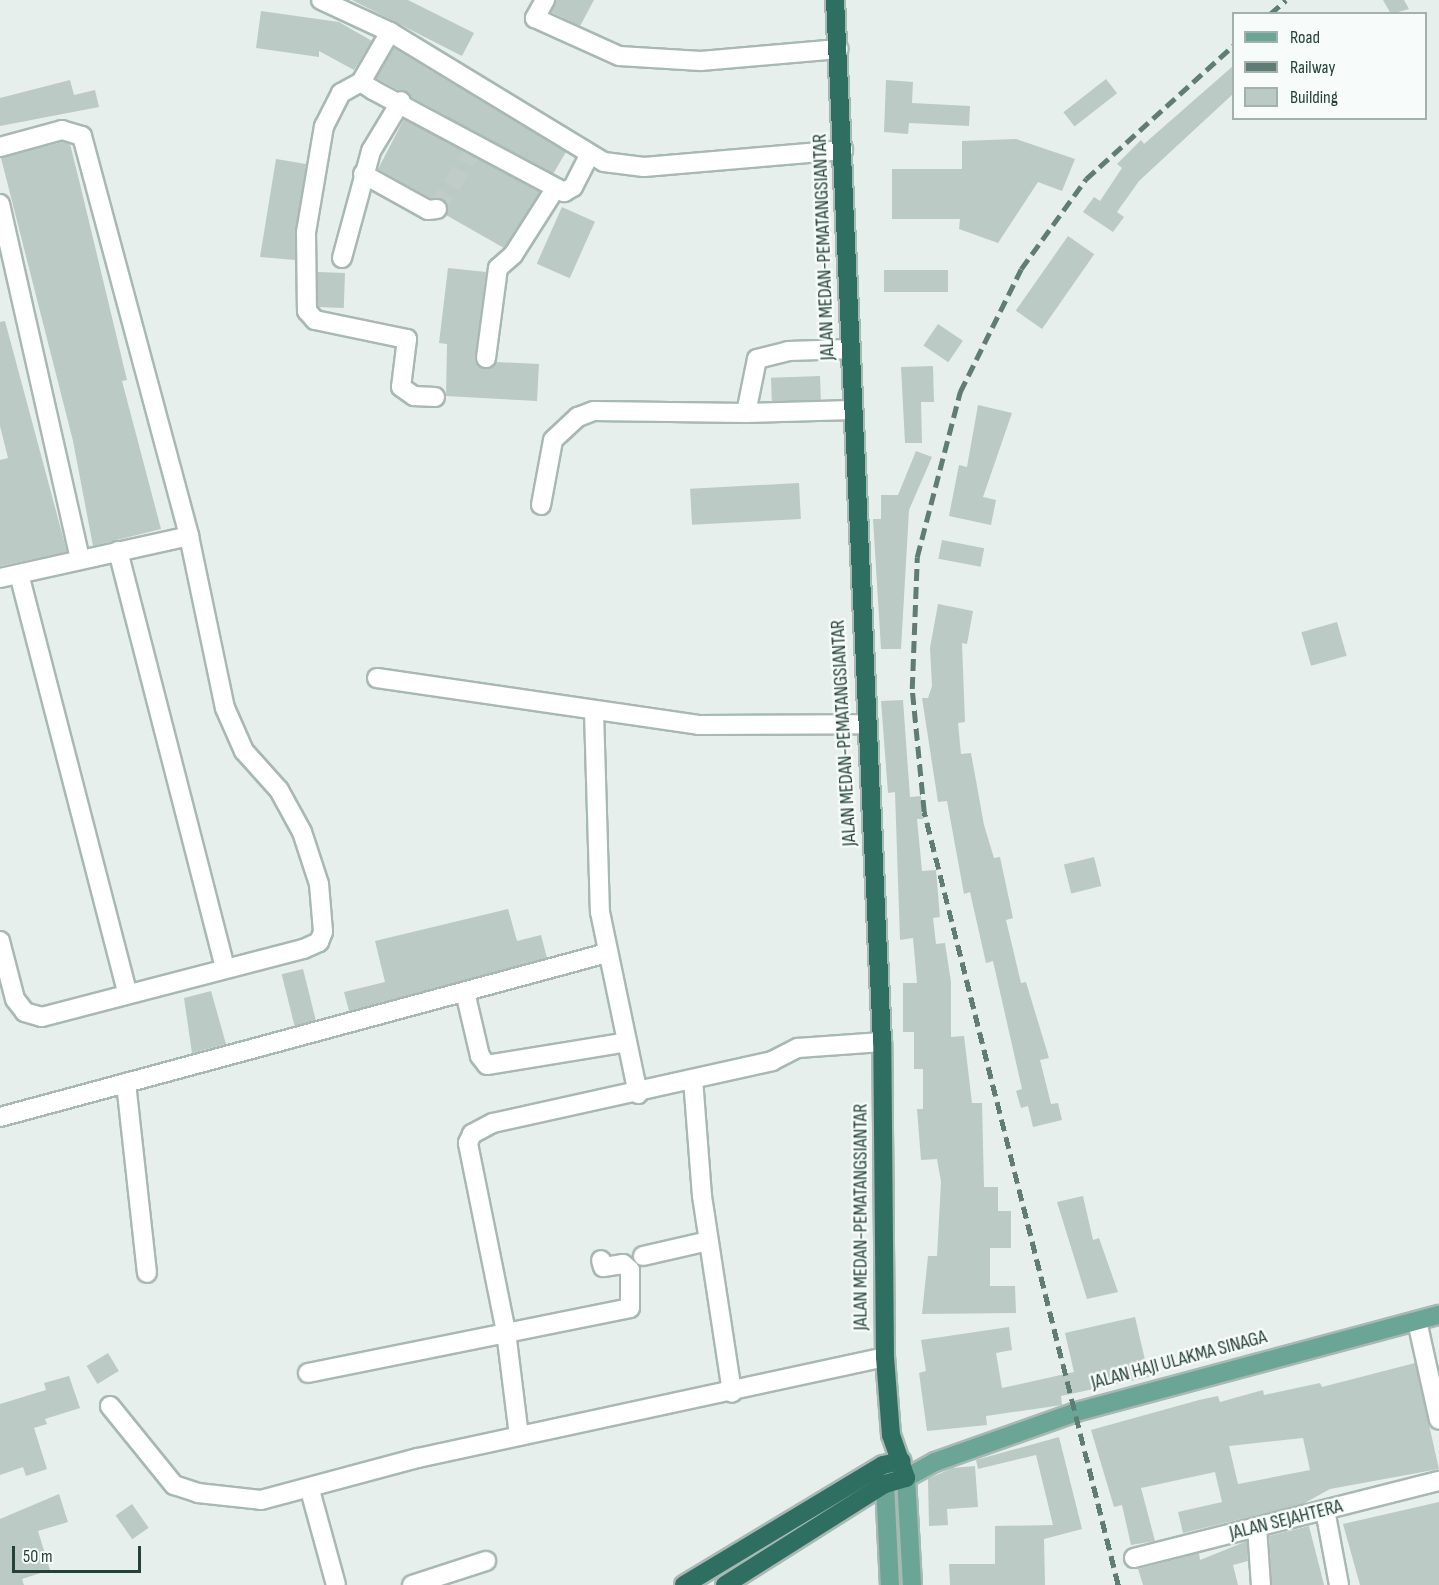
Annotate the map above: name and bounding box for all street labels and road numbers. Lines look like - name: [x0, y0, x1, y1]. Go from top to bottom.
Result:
- street label: JALAN MEDAN-PEMATANGSIANTAR: [808, 133, 840, 361]
- street label: JALAN MEDAN-PEMATANGSIANTAR: [826, 619, 862, 847]
- street label: JALAN MEDAN-PEMATANGSIANTAR: [849, 1104, 873, 1330]
- street label: JALAN HAJI ULAKMA SINAGA: [1088, 1325, 1270, 1395]
- street label: JALAN SEJAHTERA: [1227, 1494, 1345, 1546]

